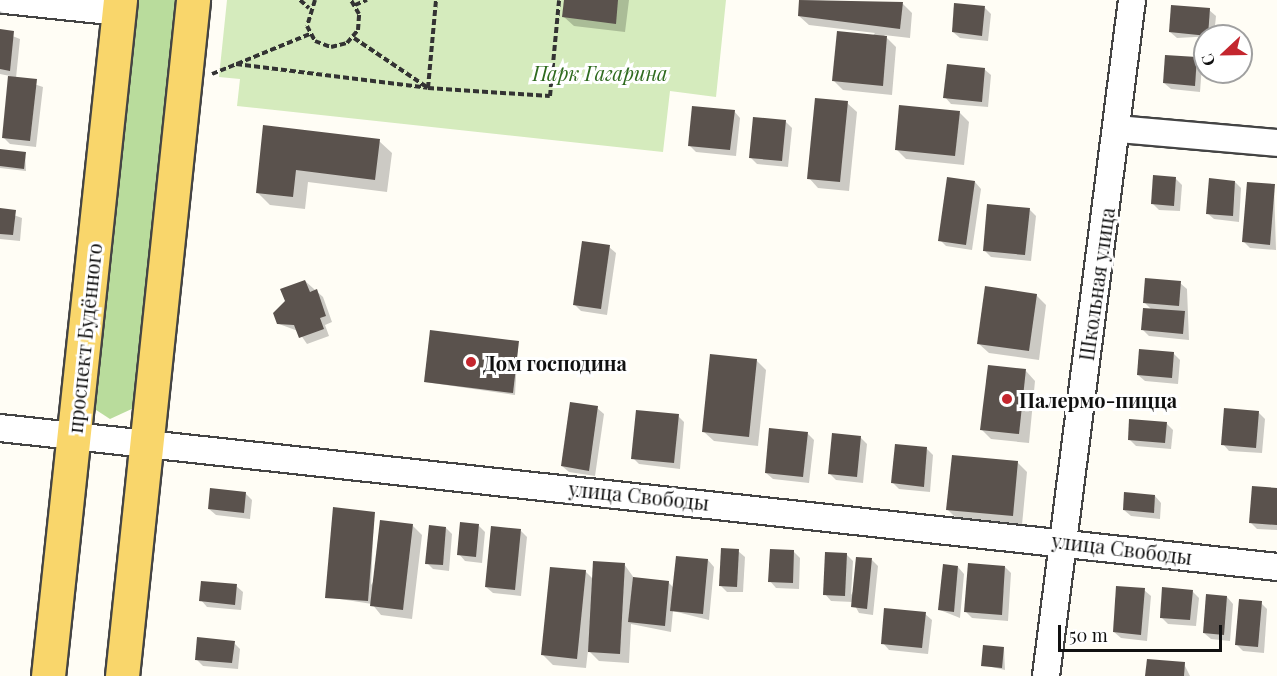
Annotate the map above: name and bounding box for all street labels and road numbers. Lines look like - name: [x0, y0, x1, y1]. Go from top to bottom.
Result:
- street label: Школьная улица: [1073, 206, 1119, 362]
- street label: проспект Будённого: [62, 242, 106, 434]
- street label: улица Свободы: [568, 476, 710, 514]
- street label: улица Свободы: [1050, 527, 1194, 569]

